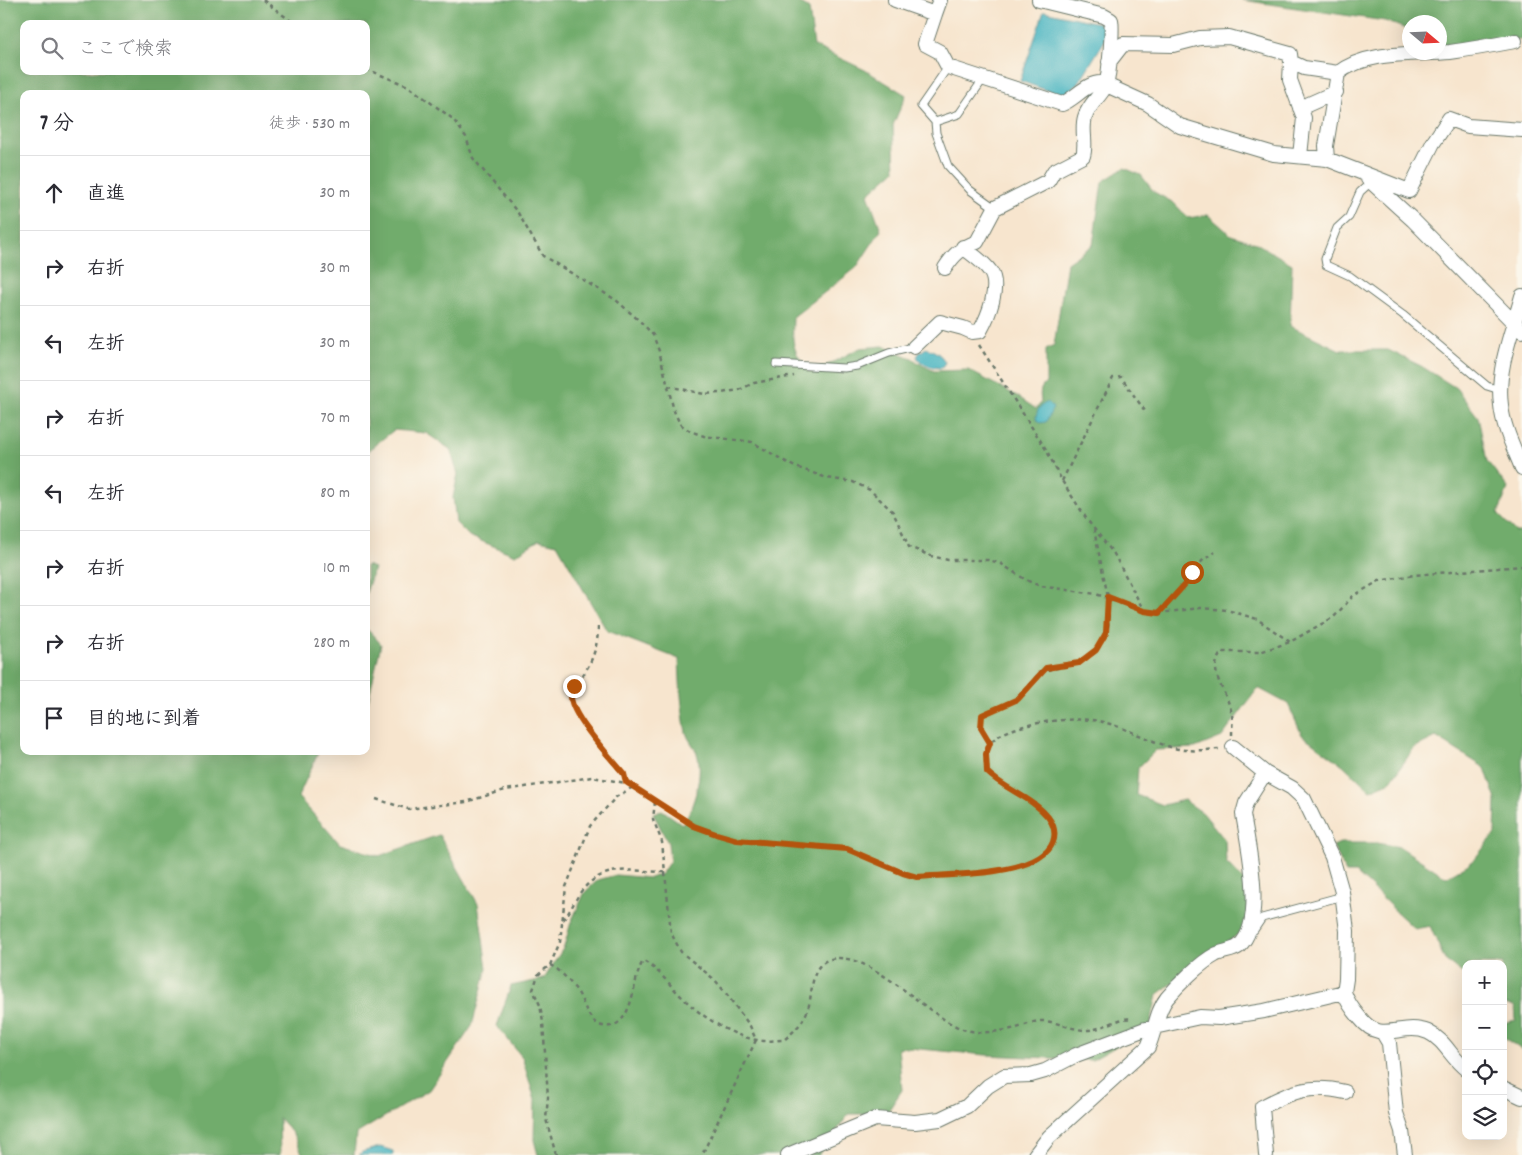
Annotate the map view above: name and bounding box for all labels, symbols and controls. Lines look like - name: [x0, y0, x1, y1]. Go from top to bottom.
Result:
- north arrow: [1402, 15, 1447, 60]
- search box: [20, 20, 370, 75]
- icon: search: [38, 34, 66, 62]
- text: ここで検索: [78, 37, 173, 64]
- text: 7 分: [40, 110, 74, 140]
- text: 徒歩 · 530 m: [269, 113, 350, 136]
- icon: ahead: [40, 179, 68, 207]
- text: 直進: [87, 182, 125, 209]
- text: 30 m: [320, 182, 350, 205]
- icon: right: [40, 254, 68, 282]
- text: 右折: [87, 257, 125, 284]
- text: 30 m: [320, 257, 350, 280]
- icon: left: [40, 329, 68, 357]
- text: 左折: [87, 332, 125, 359]
- text: 30 m: [320, 332, 350, 355]
- icon: right: [40, 404, 68, 432]
- text: 右折: [87, 407, 125, 434]
- text: 70 m: [320, 407, 350, 430]
- icon: left: [40, 479, 68, 507]
- text: 左折: [87, 482, 125, 509]
- text: 80 m: [320, 482, 350, 505]
- icon: right: [40, 554, 68, 582]
- text: 右折: [87, 557, 125, 584]
- text: 10 m: [323, 557, 350, 580]
- route start: [1181, 561, 1204, 584]
- icon: right: [40, 629, 68, 657]
- text: 右折: [87, 632, 125, 659]
- text: 280 m: [313, 632, 350, 655]
- route end: [563, 675, 586, 698]
- icon: arrive: [40, 704, 68, 732]
- text: 目的地に到着: [87, 707, 201, 734]
- map controls: [1462, 960, 1507, 1140]
- button: +: [1462, 960, 1507, 1005]
- button: −: [1462, 1005, 1507, 1050]
- button: locate: [1462, 1050, 1507, 1095]
- button: layers: [1462, 1095, 1507, 1140]

